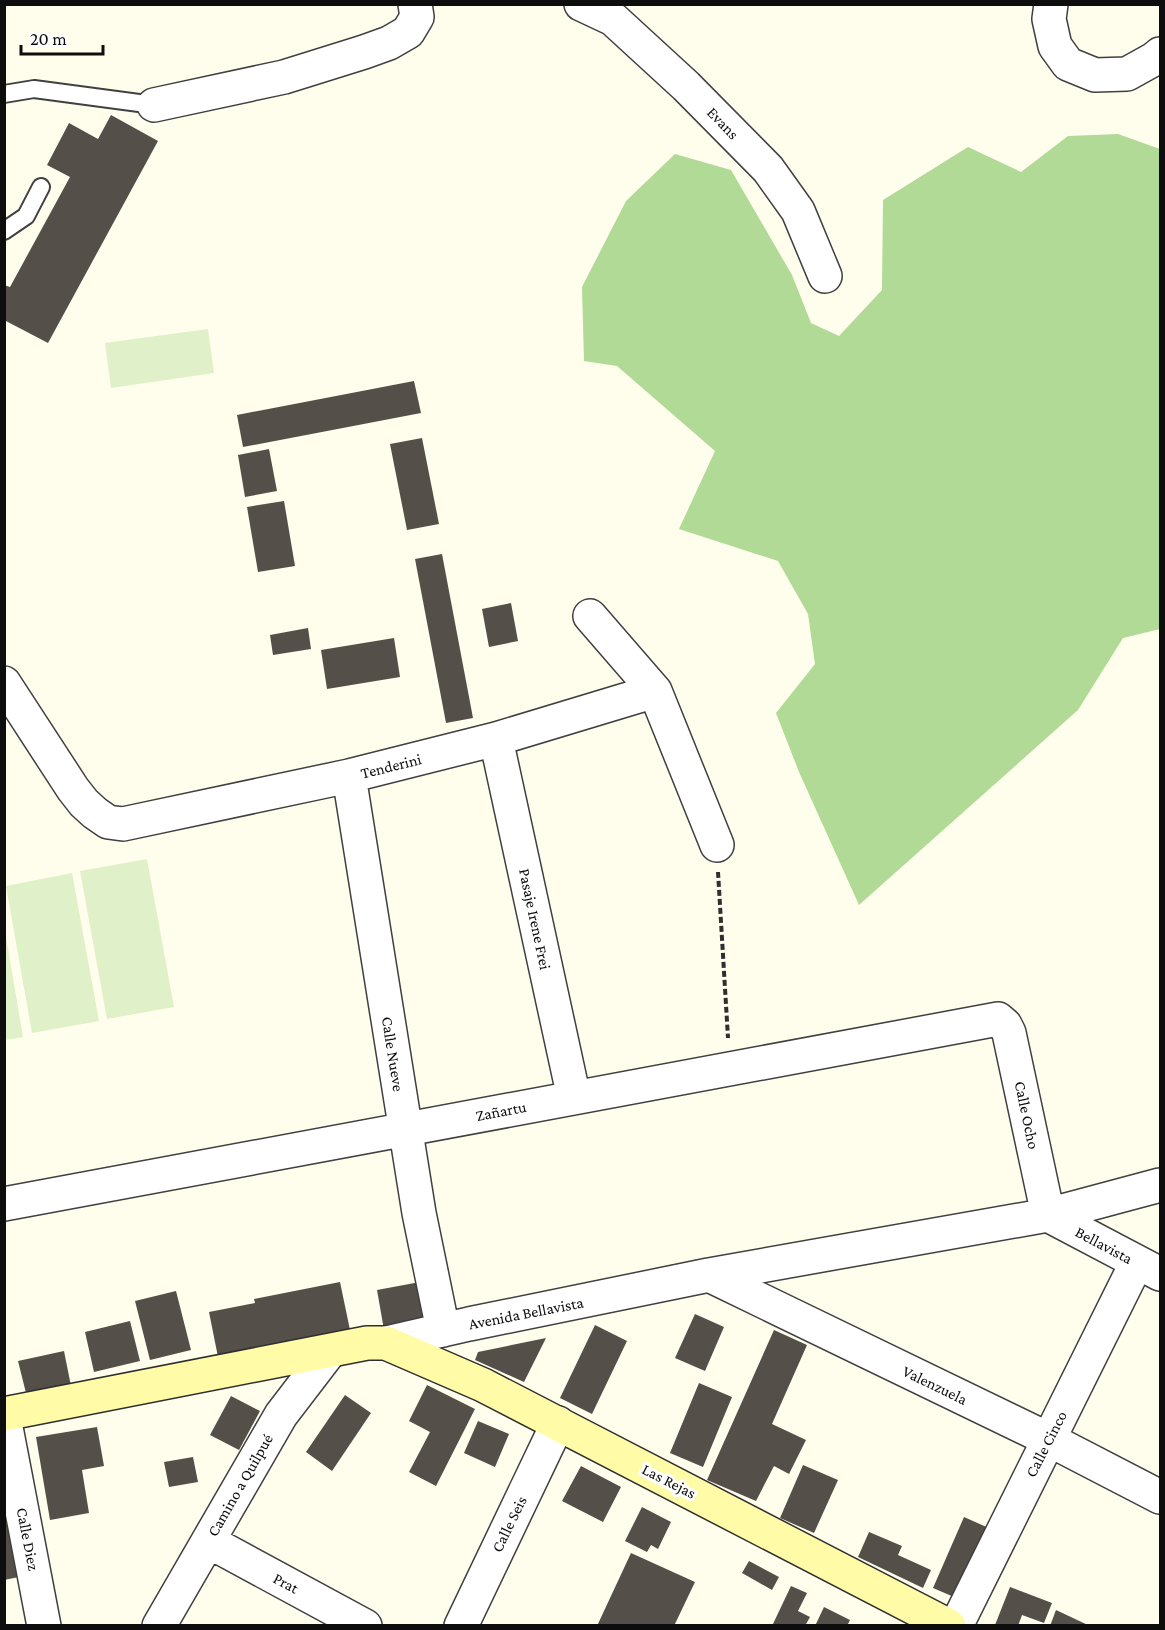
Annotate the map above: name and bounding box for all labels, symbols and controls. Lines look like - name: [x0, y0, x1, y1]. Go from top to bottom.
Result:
- scale bar: [21, 18, 104, 56]
- text: 20 m: [30, 29, 67, 49]
- street label: Evans: [704, 103, 742, 143]
- street label: Tenderini: [359, 750, 423, 782]
- street label: Pasaje Irene Frei: [515, 867, 554, 971]
- street label: Calle Nueve: [379, 1015, 407, 1093]
- street label: Calle Ocho: [1012, 1079, 1043, 1151]
- street label: Zañartu: [474, 1098, 528, 1124]
- street label: Bellavista: [1073, 1223, 1136, 1267]
- street label: Avenida Bellavista: [467, 1293, 585, 1332]
- street label: Valenzuela: [900, 1362, 971, 1408]
- street label: Calle Cinco: [1022, 1408, 1070, 1480]
- street label: Camino a Quilpué: [204, 1431, 277, 1540]
- street label: Las Rejas: [639, 1460, 699, 1503]
- street label: Calle Seis: [488, 1493, 530, 1555]
- street label: Calle Diez: [14, 1506, 42, 1572]
- street label: Prat: [270, 1569, 302, 1597]

